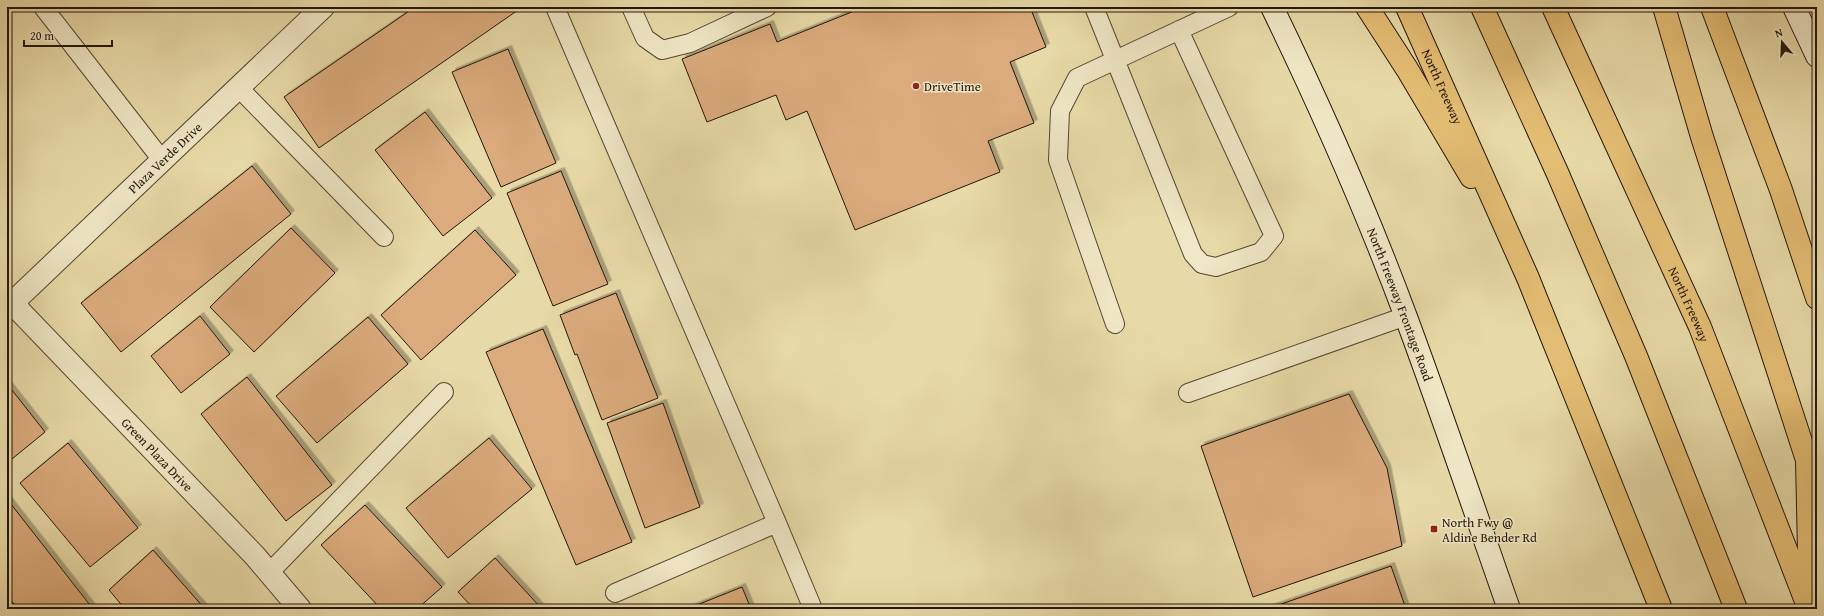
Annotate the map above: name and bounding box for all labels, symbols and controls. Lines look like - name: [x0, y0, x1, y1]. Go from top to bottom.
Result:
- scale bar: [24, 22, 112, 48]
- north arrow: [1762, 22, 1802, 62]
- text: N: [1773, 24, 1785, 41]
- text: 20 m: [30, 27, 54, 44]
- street label: North Freeway: [1417, 46, 1468, 128]
- place label: DriveTime: [924, 77, 981, 96]
- marker: DriveTime: [911, 81, 921, 91]
- street label: Plaza Verde Drive: [124, 118, 206, 198]
- street label: North Freeway Frontage Road: [1363, 225, 1438, 384]
- street label: North Freeway: [1664, 264, 1715, 345]
- street label: Green Plaza Drive: [117, 413, 198, 496]
- place label: North Fwy @ Aldine Bender Rd: [1442, 513, 1537, 547]
- marker: North Fwy @ Aldine Bender Rd: [1429, 524, 1439, 534]

